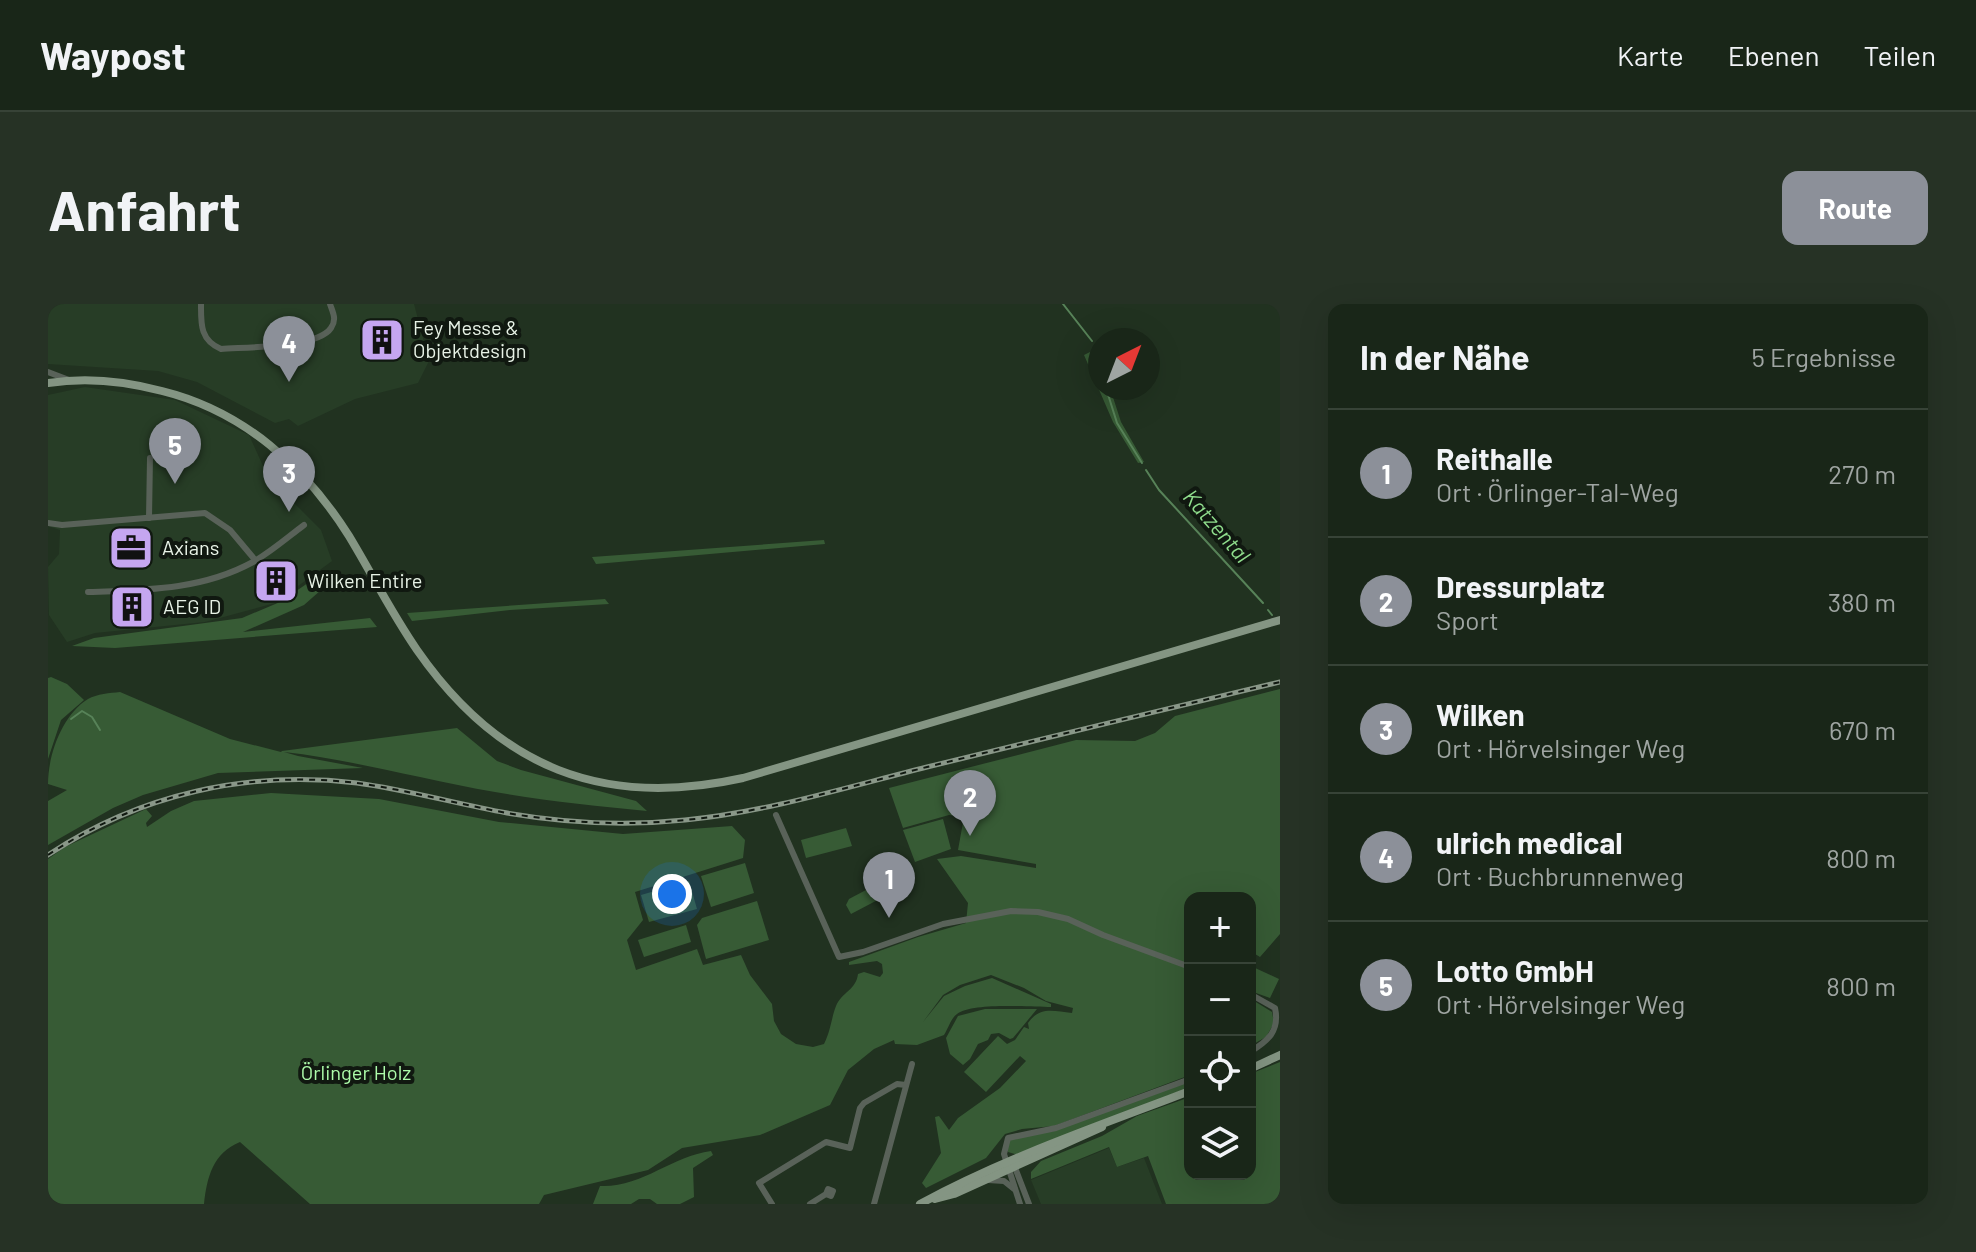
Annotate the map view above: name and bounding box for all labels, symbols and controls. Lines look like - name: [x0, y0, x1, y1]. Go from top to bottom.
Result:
- text: Waypost: [40, 32, 186, 78]
- text: Karte: [1617, 38, 1684, 72]
- text: Ebenen: [1728, 38, 1820, 72]
- text: Teilen: [1864, 38, 1936, 72]
- button: Route: [1782, 171, 1928, 245]
- text: Anfahrt: [48, 175, 241, 242]
- place label: Fey Messe & Objektdesign: [413, 315, 527, 362]
- pin: 4: [263, 316, 315, 382]
- building icon: Fey Messe & Objektdesign: [358, 316, 406, 364]
- north arrow: [1088, 328, 1160, 400]
- text: In der Nähe: [1360, 336, 1530, 377]
- text: 5 Ergebnisse: [1751, 341, 1896, 372]
- pin: 5: [149, 418, 201, 484]
- text: Reithalle: [1436, 440, 1553, 476]
- pin: 3: [263, 446, 315, 512]
- text: 1: [1381, 458, 1391, 489]
- text: 270 m: [1828, 458, 1896, 489]
- text: Ort · Örlinger-Tal-Weg: [1436, 476, 1679, 507]
- water label: Katzental: [1179, 483, 1257, 567]
- office icon: Axians: [107, 524, 155, 572]
- place label: Axians: [162, 535, 219, 559]
- building icon: Wilken Entire: [252, 557, 300, 605]
- place label: Wilken Entire: [307, 568, 422, 592]
- text: Dressurplatz: [1436, 568, 1605, 604]
- building icon: AEG ID: [108, 583, 156, 631]
- text: 2: [1379, 586, 1393, 617]
- text: 380 m: [1828, 586, 1896, 617]
- place label: AEG ID: [163, 594, 221, 618]
- text: Sport: [1436, 604, 1499, 635]
- text: Wilken: [1436, 696, 1525, 732]
- text: 3: [1379, 714, 1393, 745]
- text: 670 m: [1829, 714, 1896, 745]
- text: Ort · Hörvelsinger Weg: [1436, 732, 1685, 763]
- pin: 2: [944, 770, 996, 836]
- text: ulrich medical: [1436, 824, 1623, 860]
- text: 4: [1378, 842, 1394, 873]
- text: 800 m: [1826, 842, 1896, 873]
- pin: 1: [863, 852, 915, 918]
- text: Ort · Buchbrunnenweg: [1436, 860, 1684, 891]
- your location: [652, 874, 692, 914]
- map controls: [1184, 892, 1256, 1180]
- button: +: [1184, 892, 1256, 964]
- text: Lotto GmbH: [1436, 952, 1594, 988]
- button: −: [1184, 964, 1256, 1036]
- text: 5: [1379, 970, 1393, 1001]
- text: 800 m: [1826, 970, 1896, 1001]
- text: Ort · Hörvelsinger Weg: [1436, 988, 1685, 1019]
- button: locate: [1184, 1036, 1256, 1108]
- park label: Örlinger Holz: [301, 1060, 411, 1084]
- button: layers: [1184, 1108, 1256, 1180]

